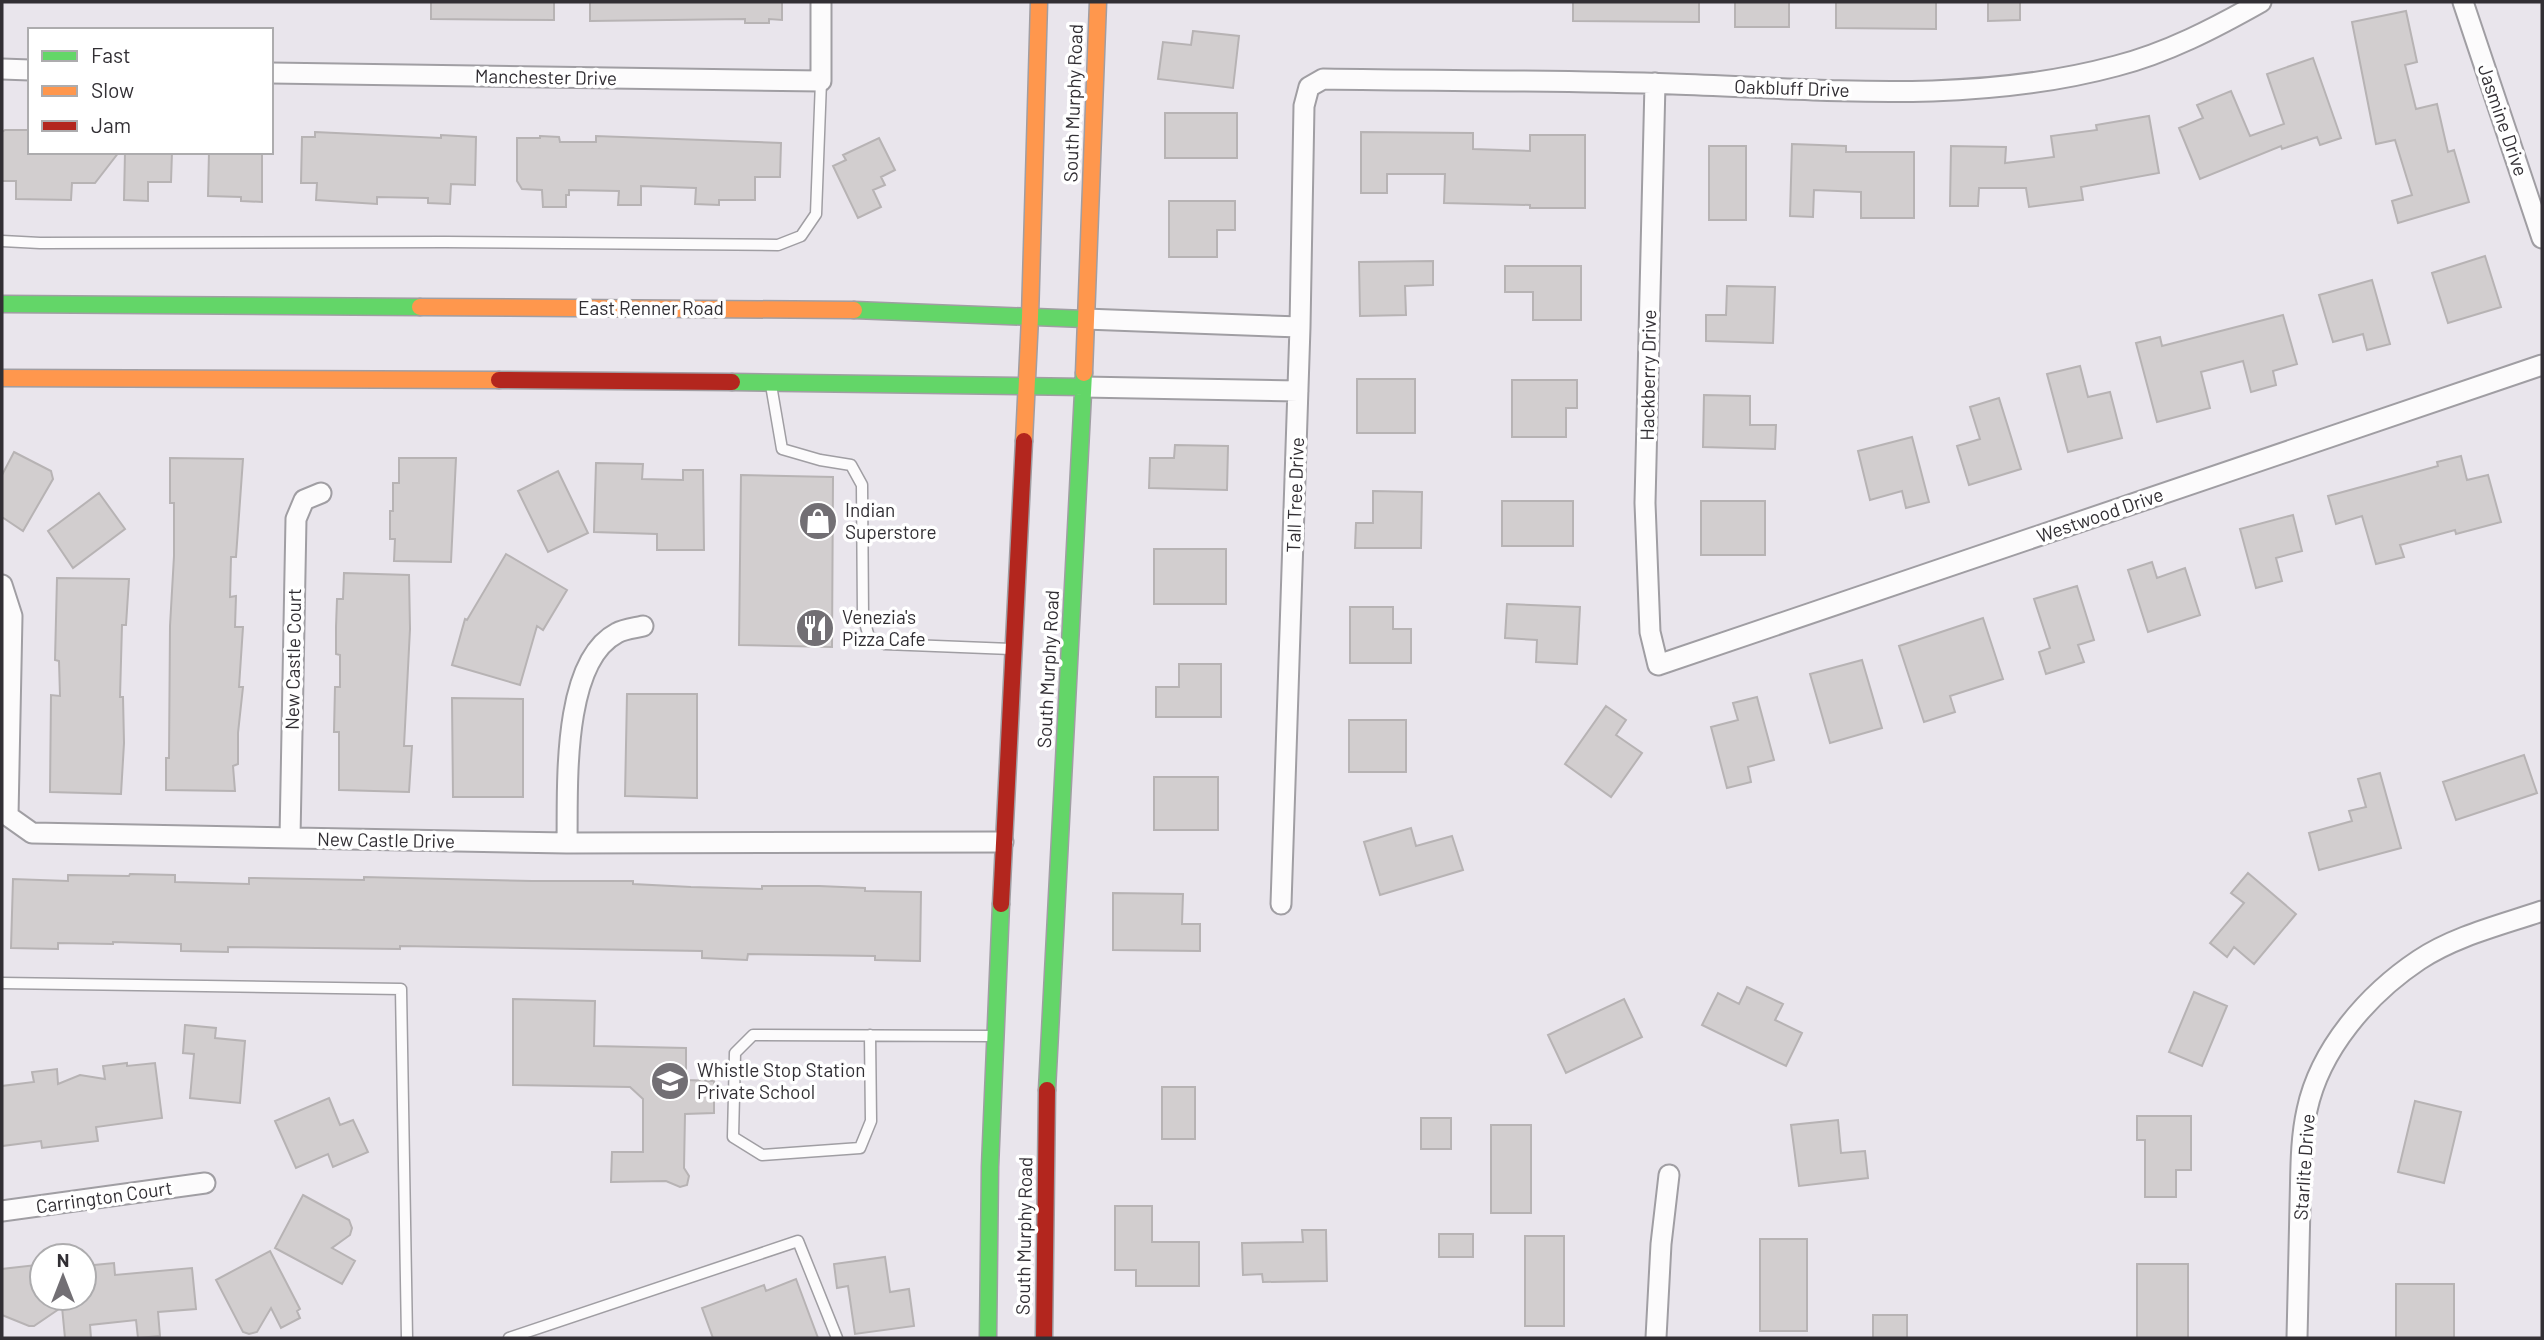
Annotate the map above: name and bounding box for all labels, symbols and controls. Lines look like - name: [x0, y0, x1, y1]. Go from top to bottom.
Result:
- street label: South Murphy Road: [1058, 23, 1087, 183]
- legend: [28, 28, 273, 154]
- text: Fast: [91, 42, 131, 67]
- street label: Jasmine Drive: [2474, 61, 2533, 179]
- street label: Manchester Drive: [475, 64, 617, 89]
- street label: Oakbluff Drive: [1734, 74, 1850, 101]
- text: Slow: [91, 77, 134, 102]
- text: Jam: [91, 112, 131, 137]
- street label: East Renner Road: [578, 296, 724, 319]
- street label: Hackberry Drive: [1635, 309, 1660, 441]
- street label: Tall Tree Drive: [1281, 437, 1308, 553]
- street label: Westwood Drive: [2034, 482, 2166, 547]
- place label: Indian Superstore: [845, 498, 937, 543]
- shop icon: Indian Superstore: [797, 500, 839, 542]
- street label: New Castle Court: [280, 588, 305, 730]
- street label: South Murphy Road: [1032, 589, 1063, 749]
- place label: Venezia's Pizza Cafe: [842, 605, 926, 650]
- restaurant icon: Venezia's Pizza Cafe: [794, 607, 836, 649]
- street label: New Castle Drive: [317, 827, 455, 852]
- place label: Whistle Stop Station Private School: [697, 1058, 865, 1103]
- school or university icon: Whistle Stop Station Private School: [649, 1060, 691, 1102]
- street label: Starlite Drive: [2288, 1113, 2319, 1221]
- street label: South Murphy Road: [1011, 1157, 1036, 1315]
- street label: Carrington Court: [34, 1176, 174, 1217]
- north arrow: [28, 1242, 98, 1312]
- text: N: [57, 1248, 69, 1271]

